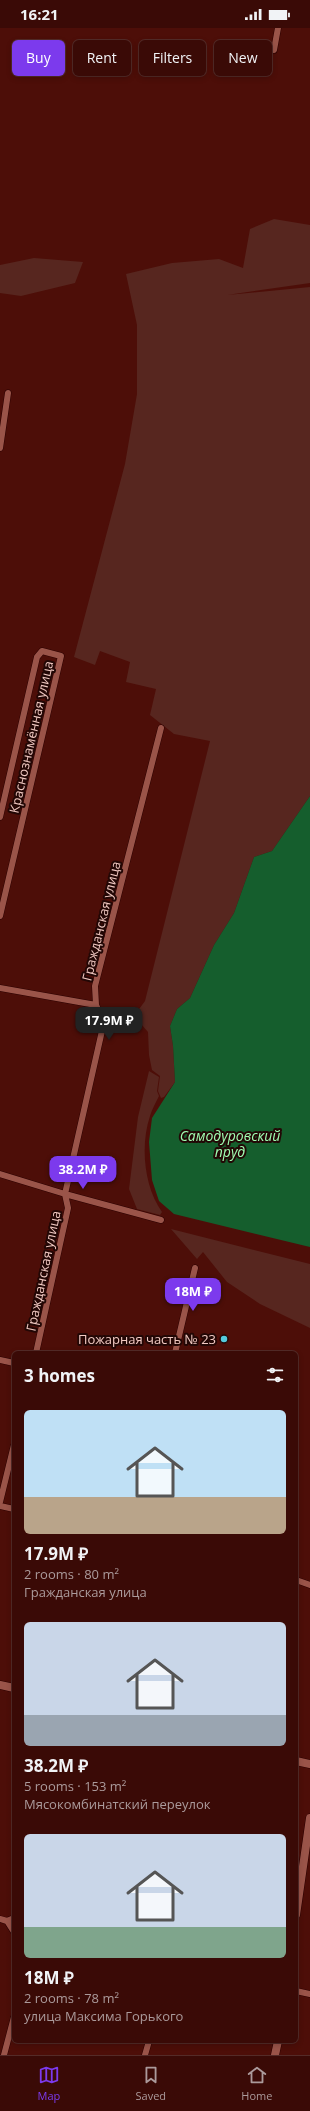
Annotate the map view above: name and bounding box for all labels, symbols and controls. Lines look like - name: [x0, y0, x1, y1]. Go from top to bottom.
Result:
- text: 16:21: [20, 4, 59, 24]
- chip: Buy: [12, 40, 65, 76]
- chip: Rent: [73, 40, 131, 76]
- chip: Filters: [139, 40, 206, 76]
- chip: New: [214, 40, 272, 76]
- street label: Краснознамённая улица: [5, 659, 57, 815]
- street label: Гражданская улица: [77, 859, 125, 983]
- pin: 17.9M ₽: [72, 1007, 146, 1041]
- text: 17.9M ₽: [84, 1011, 134, 1029]
- water label: Самодуровский пруд: [180, 1126, 280, 1161]
- pin: 38.2M ₽: [46, 1156, 120, 1190]
- text: 38.2M ₽: [58, 1160, 108, 1178]
- street label: Гражданская улица: [21, 1209, 65, 1333]
- pin: 18M ₽: [165, 1278, 221, 1312]
- text: 18M ₽: [174, 1282, 212, 1300]
- place label: Пожарная часть № 23: [78, 1330, 216, 1348]
- marker: Пожарная часть № 23: [219, 1334, 229, 1344]
- text: 3 homes: [24, 1364, 95, 1387]
- icon: filters: [264, 1364, 286, 1386]
- icon: home: [119, 1436, 191, 1508]
- text: 17.9M ₽: [24, 1542, 88, 1565]
- text: 2 rooms · 80 m²: [24, 1565, 119, 1583]
- text: Гражданская улица: [24, 1583, 147, 1601]
- icon: home: [119, 1648, 191, 1720]
- text: 38.2M ₽: [24, 1754, 88, 1777]
- text: 5 rooms · 153 m²: [24, 1777, 126, 1795]
- text: Мясокомбинатский переулок: [24, 1795, 211, 1813]
- icon: home: [119, 1860, 191, 1932]
- text: 18M ₽: [24, 1966, 74, 1989]
- text: 2 rooms · 78 m²: [24, 1989, 119, 2007]
- text: улица Максима Горького: [24, 2007, 183, 2025]
- tab: Map: [38, 2064, 60, 2103]
- tab: Saved: [136, 2064, 166, 2103]
- tab: Home: [241, 2064, 272, 2103]

